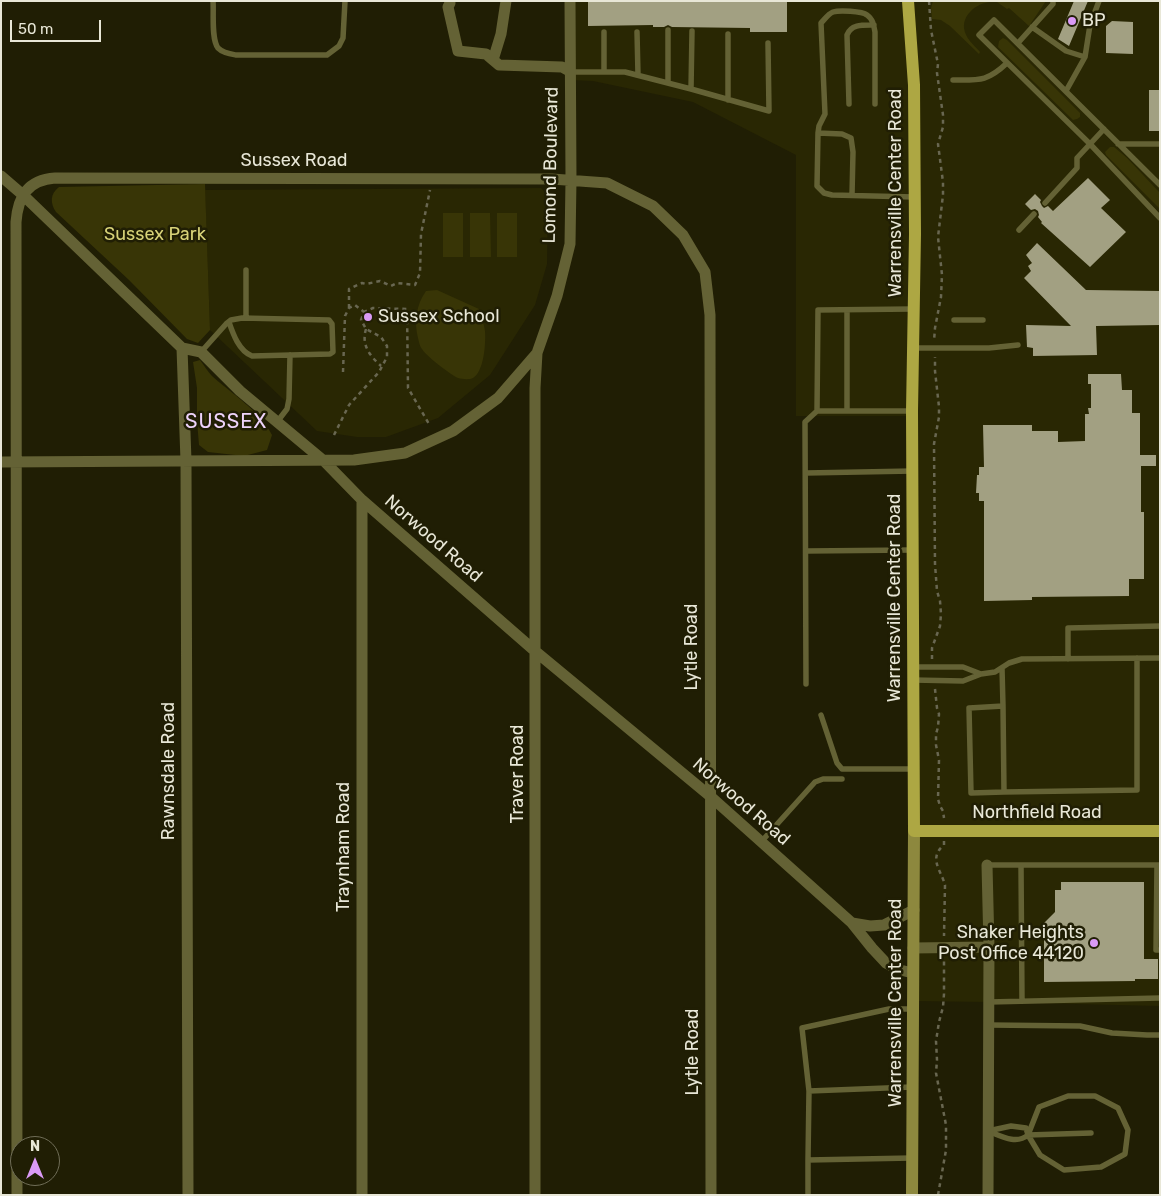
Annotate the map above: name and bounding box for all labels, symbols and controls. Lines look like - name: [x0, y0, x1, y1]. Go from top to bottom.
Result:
- scale bar: [12, 10, 104, 42]
- place label: BP: [1082, 10, 1106, 32]
- marker: BP: [1066, 15, 1078, 27]
- text: 50 m: [18, 20, 53, 38]
- street label: Lomond Boulevard: [539, 86, 563, 244]
- street label: Warrensville Center Road: [885, 89, 907, 297]
- street label: Sussex Road: [240, 150, 348, 172]
- park label: Sussex Park: [104, 224, 206, 246]
- place label: Sussex School: [378, 306, 500, 328]
- marker: Sussex School: [362, 311, 374, 323]
- district label: SUSSEX: [184, 410, 268, 434]
- street label: Norwood Road: [380, 491, 486, 587]
- street label: Warrensville Center Road: [884, 494, 906, 702]
- street label: Lytle Road: [681, 604, 703, 690]
- street label: Rawnsdale Road: [158, 702, 180, 840]
- street label: Traver Road: [507, 724, 529, 824]
- street label: Norwood Road: [688, 754, 794, 850]
- street label: Traynham Road: [333, 782, 355, 912]
- street label: Northfield Road: [972, 802, 1102, 824]
- street label: Warrensville Center Road: [885, 899, 907, 1107]
- place label: Shaker Heights Post Office 44120: [938, 922, 1084, 964]
- marker: Shaker Heights Post Office 44120: [1088, 937, 1100, 949]
- street label: Lytle Road: [682, 1009, 704, 1095]
- north arrow: [10, 1136, 60, 1186]
- text: N: [30, 1138, 40, 1155]

